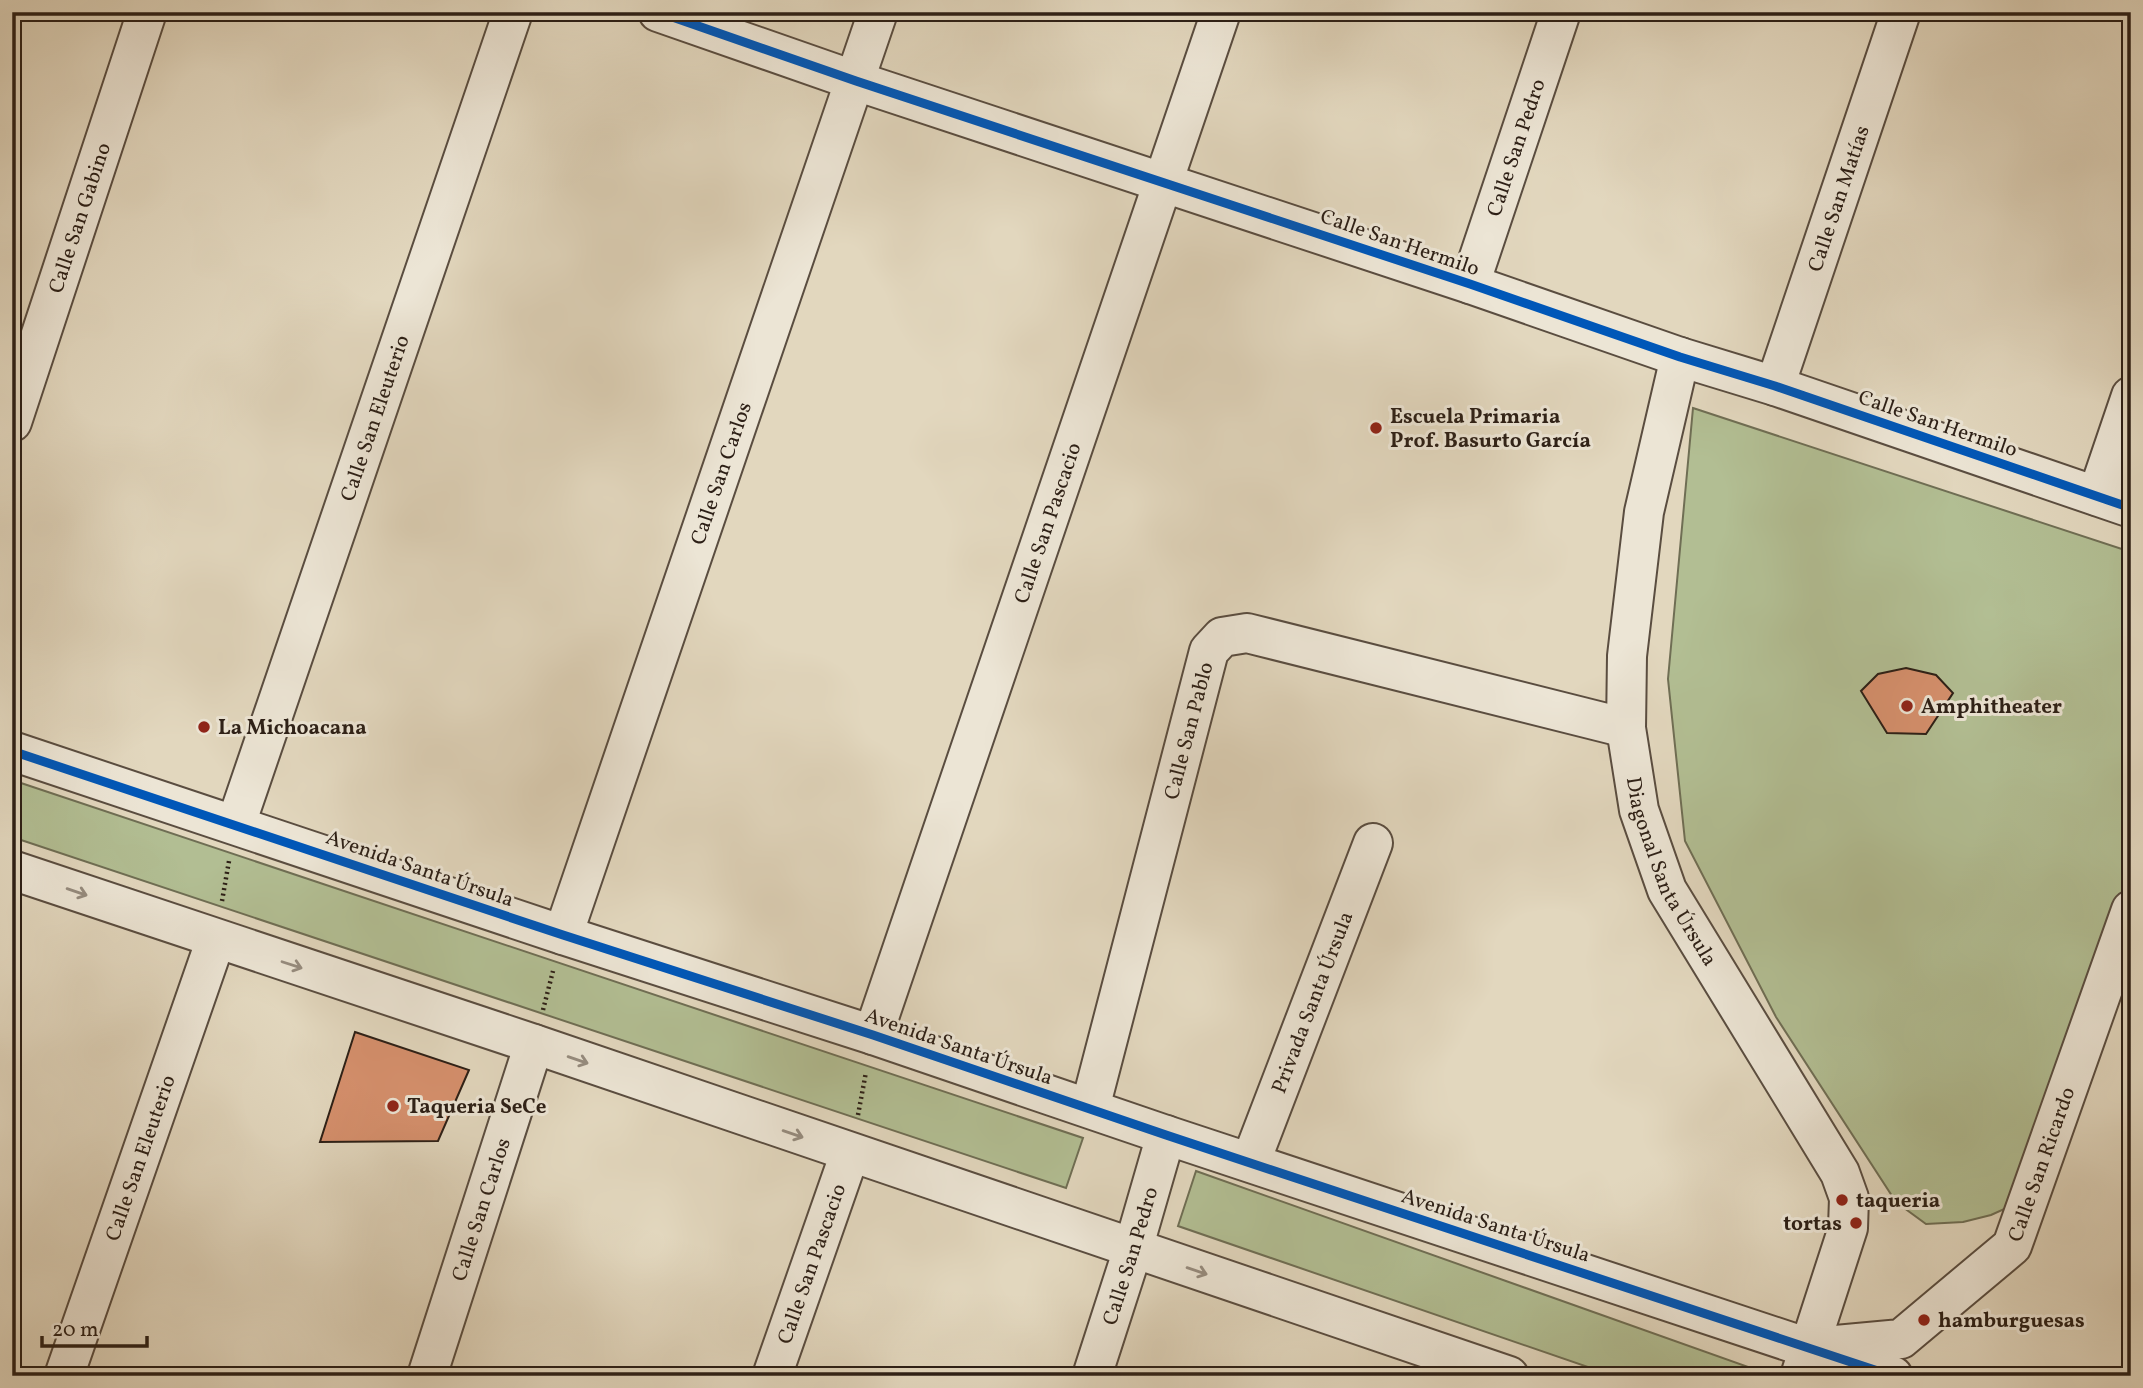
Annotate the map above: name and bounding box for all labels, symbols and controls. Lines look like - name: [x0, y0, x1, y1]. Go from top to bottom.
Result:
- street label: Calle San Pedro: [1481, 75, 1554, 220]
- street label: Calle San Matías: [1802, 122, 1878, 276]
- street label: Calle San Gabino: [42, 139, 119, 297]
- street label: Calle San Hermilo: [1316, 203, 1483, 284]
- street label: Calle San Eleuterio: [334, 331, 418, 505]
- street label: Calle San Hermilo: [1854, 384, 2021, 465]
- street label: Calle San Carlos: [684, 398, 760, 549]
- place label: Escuela Primaria Prof. Basurto García: [1390, 403, 1591, 456]
- marker: Escuela Primaria Prof. Basurto García: [1368, 420, 1384, 436]
- street label: Calle San Pascacio: [1008, 439, 1089, 608]
- street label: Calle San Pablo: [1158, 659, 1222, 803]
- place label: Amphitheater: [1921, 693, 2062, 722]
- marker: Amphitheater: [1899, 698, 1915, 714]
- place label: La Michoacana: [218, 714, 367, 743]
- marker: La Michoacana: [196, 719, 212, 735]
- street label: Diagonal Santa Úrsula: [1618, 775, 1723, 972]
- street label: Avenida Santa Úrsula: [322, 824, 517, 915]
- one-way arrow: [65, 887, 87, 899]
- street label: Privada Santa Úrsula: [1265, 908, 1361, 1098]
- one-way arrow: [281, 960, 303, 972]
- street label: Avenida Santa Úrsula: [861, 1002, 1056, 1093]
- one-way arrow: [567, 1055, 589, 1067]
- street label: Calle San Eleuterio: [99, 1071, 184, 1245]
- street label: Calle San Ricardo: [2002, 1083, 2083, 1246]
- place label: Taqueria SeCe: [407, 1093, 547, 1122]
- marker: Taqueria SeCe: [385, 1098, 401, 1114]
- one-way arrow: [782, 1129, 804, 1141]
- street label: Calle San Carlos: [445, 1134, 519, 1285]
- street label: Calle San Pascacio: [771, 1180, 854, 1348]
- street label: Avenida Santa Úrsula: [1397, 1182, 1594, 1271]
- street label: Calle San Pedro: [1096, 1184, 1166, 1329]
- place label: taqueria: [1856, 1187, 1940, 1216]
- marker: taqueria: [1834, 1192, 1850, 1208]
- place label: tortas: [1783, 1210, 1842, 1239]
- marker: tortas: [1848, 1215, 1864, 1231]
- one-way arrow: [1186, 1266, 1208, 1278]
- scale bar: [42, 1304, 147, 1348]
- place label: hamburguesas: [1938, 1307, 2085, 1336]
- marker: hamburguesas: [1916, 1312, 1932, 1328]
- text: 20 m: [52, 1316, 98, 1345]

